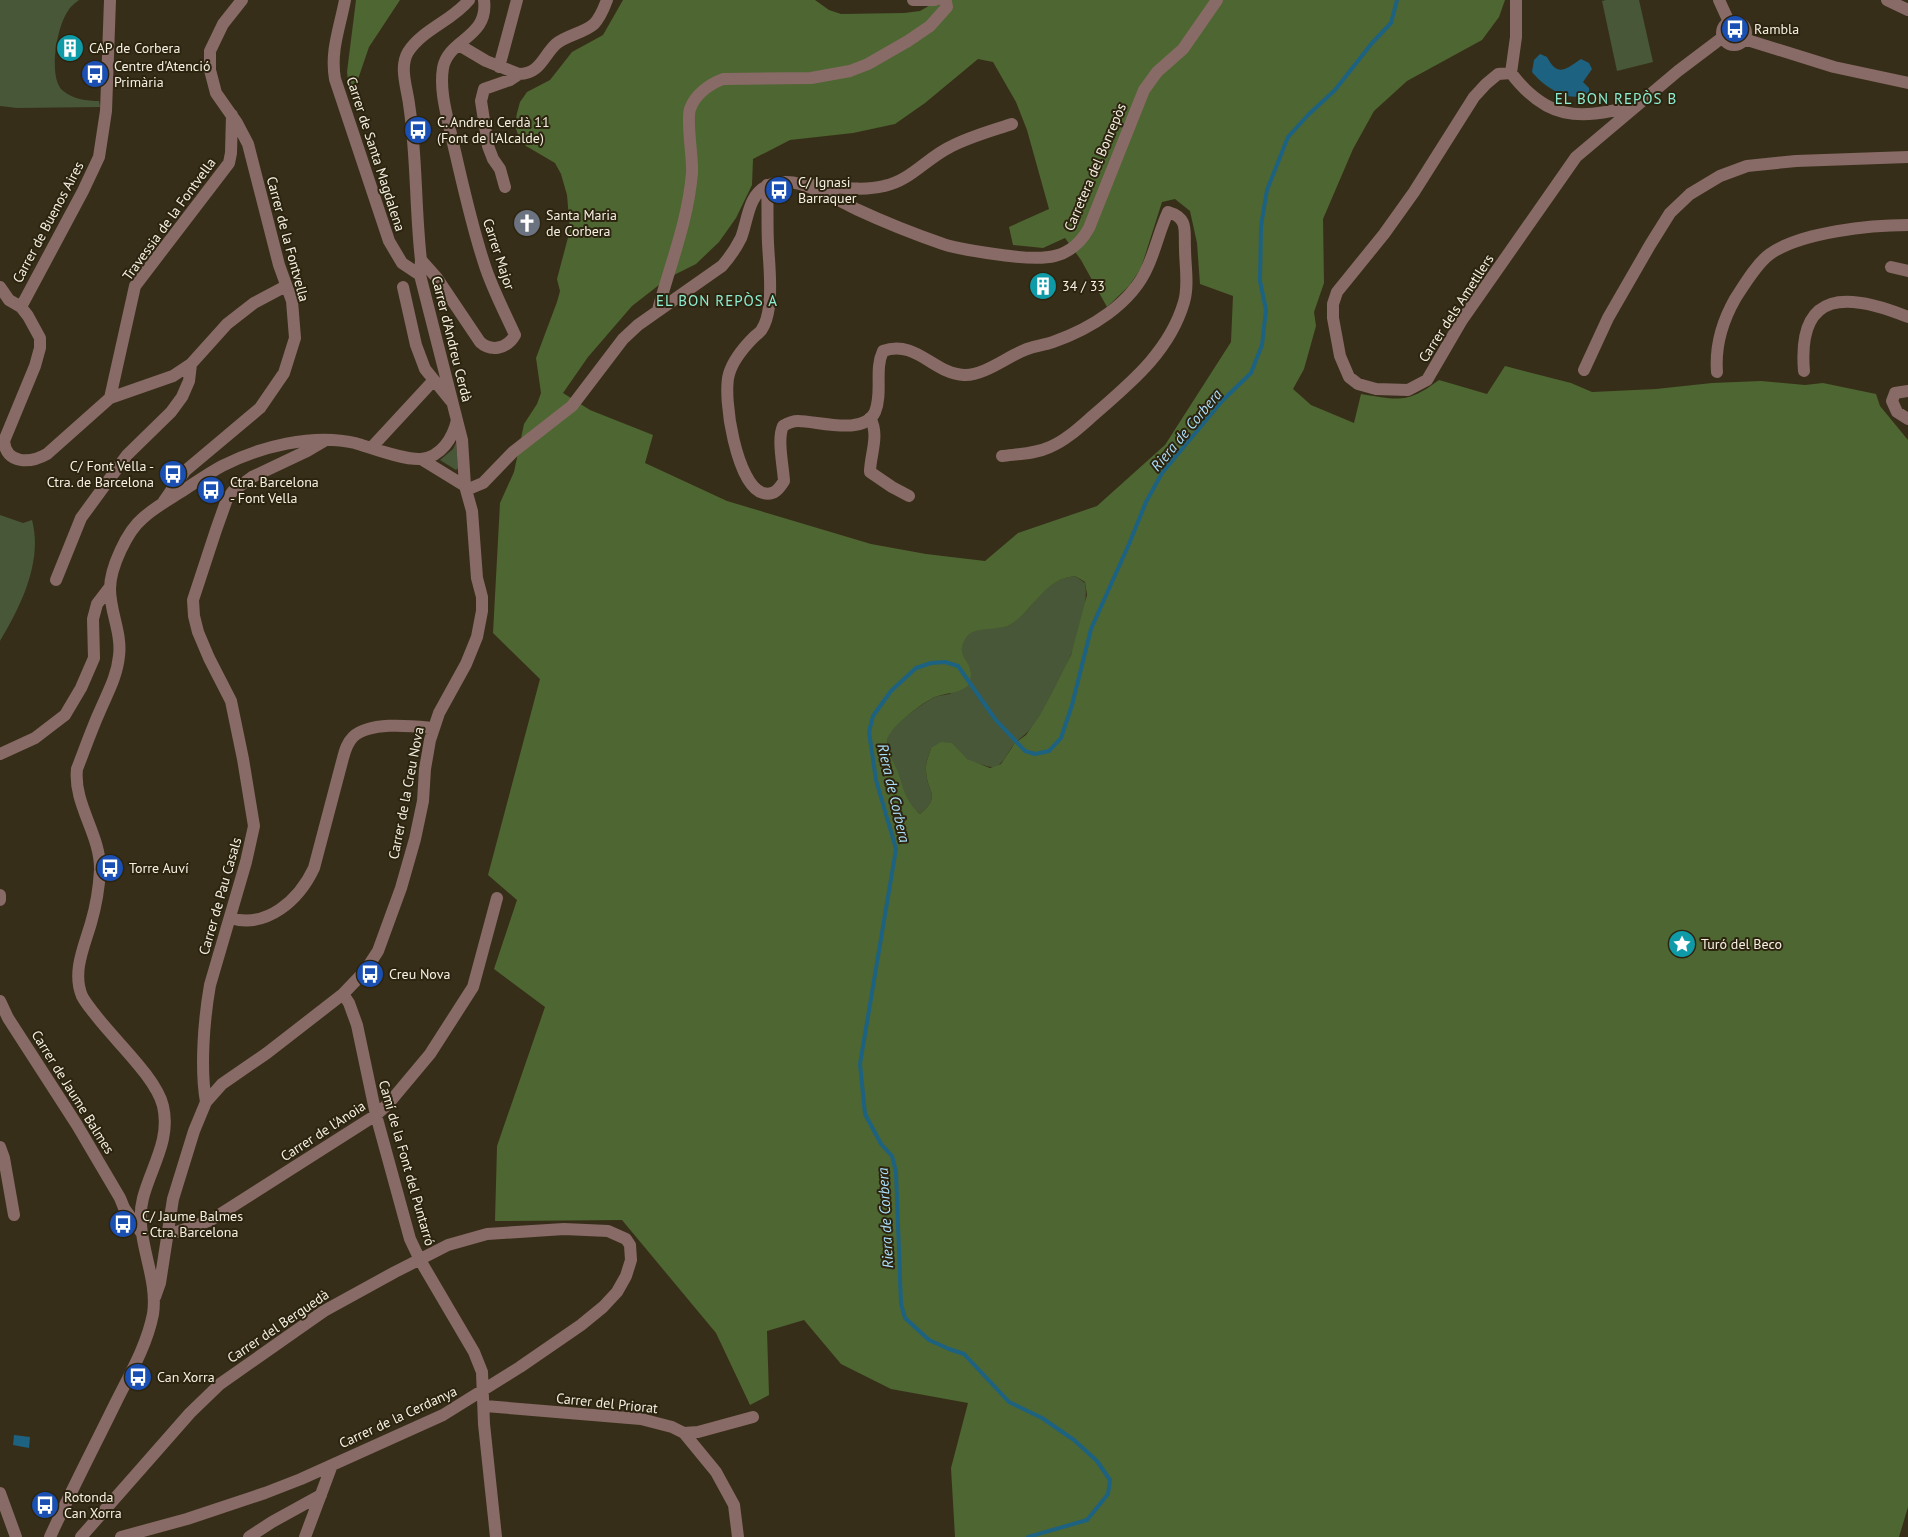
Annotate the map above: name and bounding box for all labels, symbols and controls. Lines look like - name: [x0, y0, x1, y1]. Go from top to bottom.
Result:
- bus stop icon: Rambla: [1720, 14, 1750, 44]
- place label: Rambla: [1754, 20, 1799, 38]
- building icon: CAP de Corbera: [55, 33, 85, 63]
- place label: CAP de Corbera: [89, 39, 180, 57]
- place label: Centre d'Atenció Primària: [114, 57, 210, 91]
- bus stop icon: Centre d'Atenció Primària: [80, 59, 110, 89]
- street label: Carrer de Santa Magdalena: [342, 74, 410, 234]
- district label: EL BON REPÒS B: [1555, 89, 1677, 108]
- street label: Carretera del Bonrepòs: [1060, 100, 1130, 234]
- place label: C. Andreu Cerdà 11 (Font de l'Alcalde): [437, 113, 550, 147]
- bus stop icon: C. Andreu Cerdà 11 (Font de l'Alcalde): [403, 115, 433, 145]
- street label: Travessia de la Fontvella: [118, 154, 220, 284]
- street label: Carrer de Buenos Aires: [8, 158, 88, 286]
- place label: C/ Ignasi Barraquer: [798, 173, 857, 207]
- street label: Carrer de la Fontvella: [263, 174, 313, 304]
- bus stop icon: C/ Ignasi Barraquer: [764, 175, 794, 205]
- place label: Santa Maria de Corbera: [546, 206, 617, 240]
- church icon: Santa Maria de Corbera: [512, 208, 542, 238]
- street label: Carrer Major: [479, 216, 519, 292]
- street label: Carrer dels Ametllers: [1414, 251, 1498, 365]
- building icon: 34 / 33: [1028, 271, 1058, 301]
- street label: Carrer d'Andreu Cerdà: [428, 274, 476, 404]
- place label: 34 / 33: [1062, 277, 1105, 295]
- district label: EL BON REPÒS A: [656, 291, 778, 310]
- water label: Riera de Corbera: [1146, 385, 1226, 475]
- place label: C/ Font Vella - Ctra. de Barcelona: [47, 457, 154, 491]
- bus stop icon: C/ Font Vella - Ctra. de Barcelona: [158, 459, 188, 489]
- place label: Ctra. Barcelona - Font Vella: [230, 473, 319, 507]
- bus stop icon: Ctra. Barcelona - Font Vella: [196, 475, 226, 505]
- street label: Carrer de la Creu Nova: [384, 725, 428, 861]
- water label: Riera de Corbera: [873, 742, 915, 845]
- street label: Carrer de Pau Casals: [195, 835, 245, 957]
- bus stop icon: Torre Auví: [95, 853, 125, 883]
- place label: Torre Auví: [129, 859, 189, 877]
- place icon: Turó del Beco: [1667, 929, 1697, 959]
- place label: Turó del Beco: [1701, 935, 1782, 953]
- bus stop icon: Creu Nova: [355, 959, 385, 989]
- place label: Creu Nova: [389, 965, 450, 983]
- street label: Carrer de Jaume Balmes: [28, 1027, 118, 1157]
- street label: Camí de la Font del Puntarró: [375, 1078, 439, 1248]
- street label: Carrer de l'Anoia: [277, 1097, 369, 1165]
- water label: Riera de Corbera: [873, 1166, 897, 1269]
- place label: C/ Jaume Balmes - Ctra. Barcelona: [142, 1207, 243, 1241]
- bus stop icon: C/ Jaume Balmes - Ctra. Barcelona: [108, 1209, 138, 1239]
- street label: Carrer del Berguedà: [224, 1285, 332, 1367]
- bus stop icon: Can Xorra: [123, 1362, 153, 1392]
- place label: Can Xorra: [157, 1368, 215, 1386]
- street label: Carrer de la Cerdanya: [336, 1382, 460, 1452]
- street label: Carrer del Priorat: [555, 1389, 659, 1417]
- place label: Rotonda Can Xorra: [64, 1488, 122, 1522]
- bus stop icon: Rotonda Can Xorra: [30, 1490, 60, 1520]

